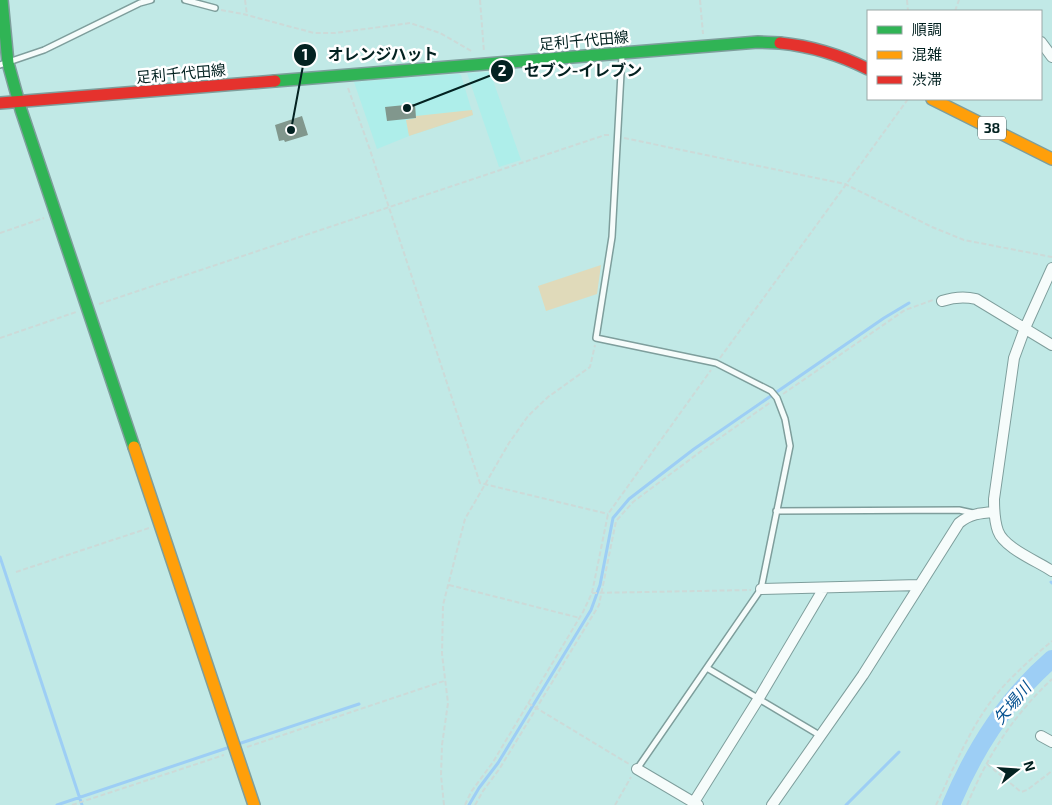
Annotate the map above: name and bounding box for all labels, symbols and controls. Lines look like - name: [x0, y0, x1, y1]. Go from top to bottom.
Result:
- legend: [867, 10, 1042, 100]
- text: 順調: [912, 20, 942, 38]
- street label: 足利千代田線: [538, 27, 630, 53]
- callout: オレンジハット: [292, 39, 449, 70]
- text: オレンジハット: [327, 44, 439, 63]
- text: 1: [302, 45, 308, 63]
- text: 混雑: [912, 45, 942, 63]
- callout: セブン-イレブン: [489, 55, 653, 86]
- street label: 足利千代田線: [135, 60, 227, 86]
- text: セブン-イレブン: [524, 60, 642, 79]
- text: 2: [498, 61, 507, 79]
- text: 渋滞: [912, 70, 942, 88]
- road number: 38: [978, 116, 1006, 140]
- water label: 矢場川: [989, 677, 1036, 727]
- north arrow: [992, 745, 1042, 795]
- text: N: [1020, 759, 1040, 773]

